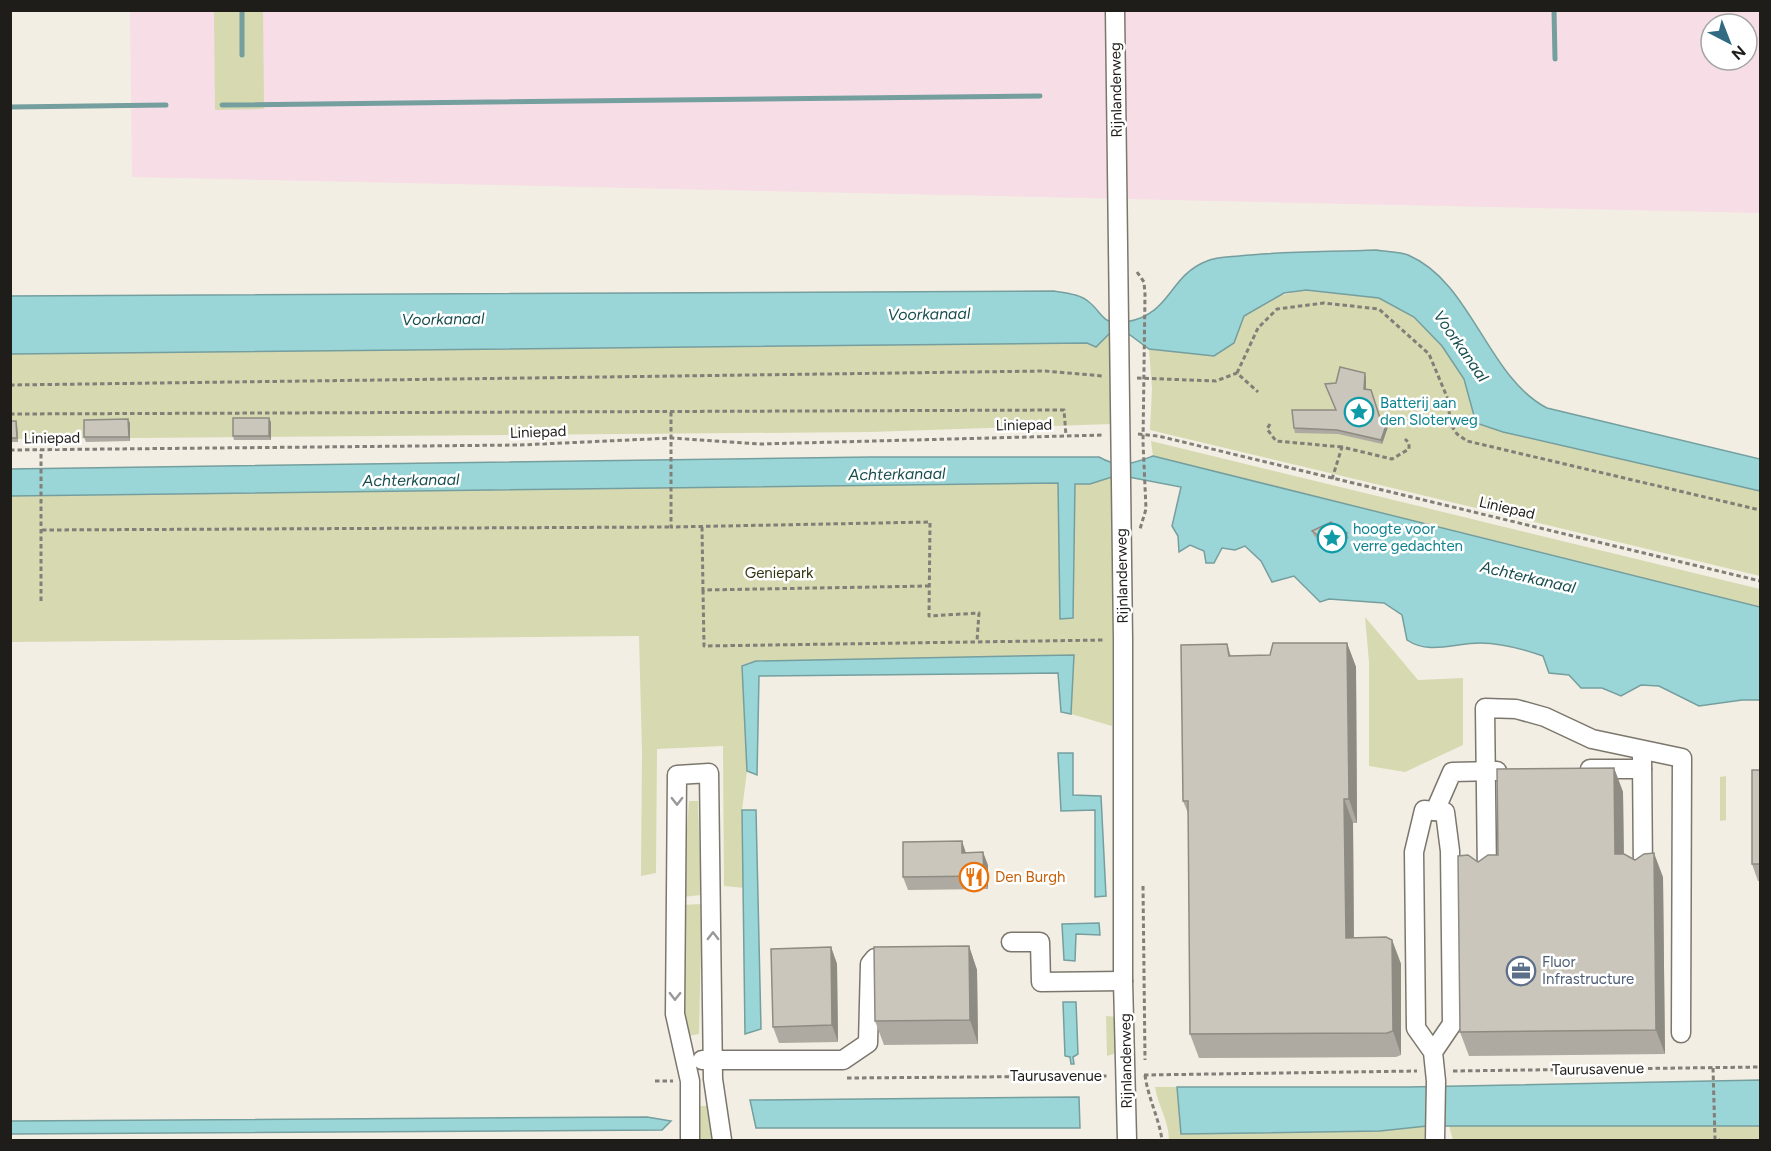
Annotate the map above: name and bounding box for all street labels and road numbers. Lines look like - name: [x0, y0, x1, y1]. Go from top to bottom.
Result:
- street label: Rijnlanderweg: [1106, 42, 1126, 138]
- street label: Liniepad: [996, 416, 1052, 434]
- street label: Liniepad: [509, 422, 567, 442]
- street label: Liniepad: [24, 429, 80, 447]
- street label: Liniepad: [1477, 493, 1537, 523]
- street label: Rijnlanderweg: [1112, 528, 1132, 624]
- street label: Rijnlanderweg: [1116, 1013, 1136, 1109]
- street label: Taurusavenue: [1552, 1059, 1644, 1079]
- street label: Taurusavenue: [1010, 1067, 1102, 1085]

